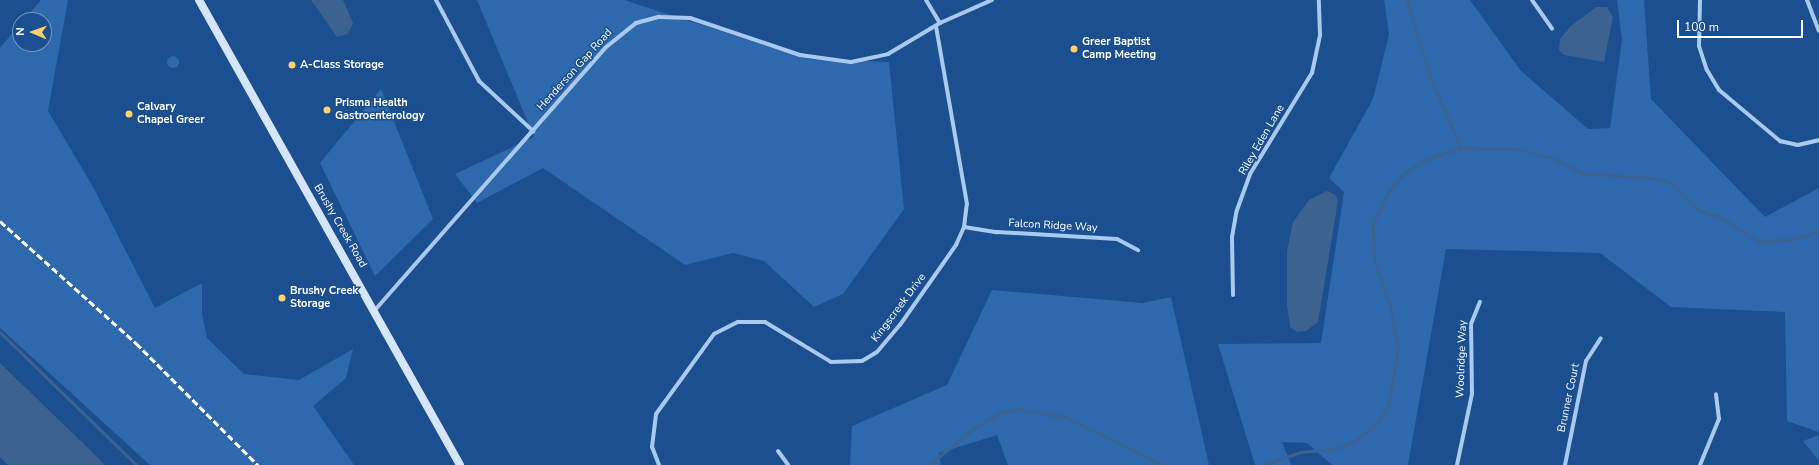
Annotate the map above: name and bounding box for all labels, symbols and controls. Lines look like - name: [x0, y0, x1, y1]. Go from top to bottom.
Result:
- north arrow: [12, 12, 52, 52]
- scale bar: [1679, 12, 1805, 38]
- text: 100 m: [1684, 19, 1719, 35]
- street label: Henderson Gap Road: [535, 26, 615, 114]
- text: N: [13, 27, 28, 36]
- place label: Greer Baptist Camp Meeting: [1082, 36, 1156, 62]
- marker: Greer Baptist Camp Meeting: [1069, 44, 1079, 54]
- place label: A-Class Storage: [300, 58, 384, 72]
- marker: A-Class Storage: [287, 60, 297, 70]
- place label: Prisma Health Gastroenterology: [335, 97, 425, 123]
- place label: Calvary Chapel Greer: [137, 101, 205, 127]
- street label: Riley Eden Lane: [1237, 102, 1287, 178]
- marker: Prisma Health Gastroenterology: [322, 105, 332, 115]
- marker: Calvary Chapel Greer: [124, 109, 134, 119]
- street label: Brushy Creek Road: [311, 182, 369, 270]
- street label: Falcon Ridge Way: [1008, 217, 1098, 235]
- street label: Kingscreek Drive: [869, 271, 929, 345]
- place label: Brushy Creek Storage: [290, 285, 358, 311]
- marker: Brushy Creek Storage: [277, 293, 287, 303]
- street label: Woolridge Way: [1454, 320, 1470, 398]
- street label: Brunner Court: [1555, 362, 1583, 434]

